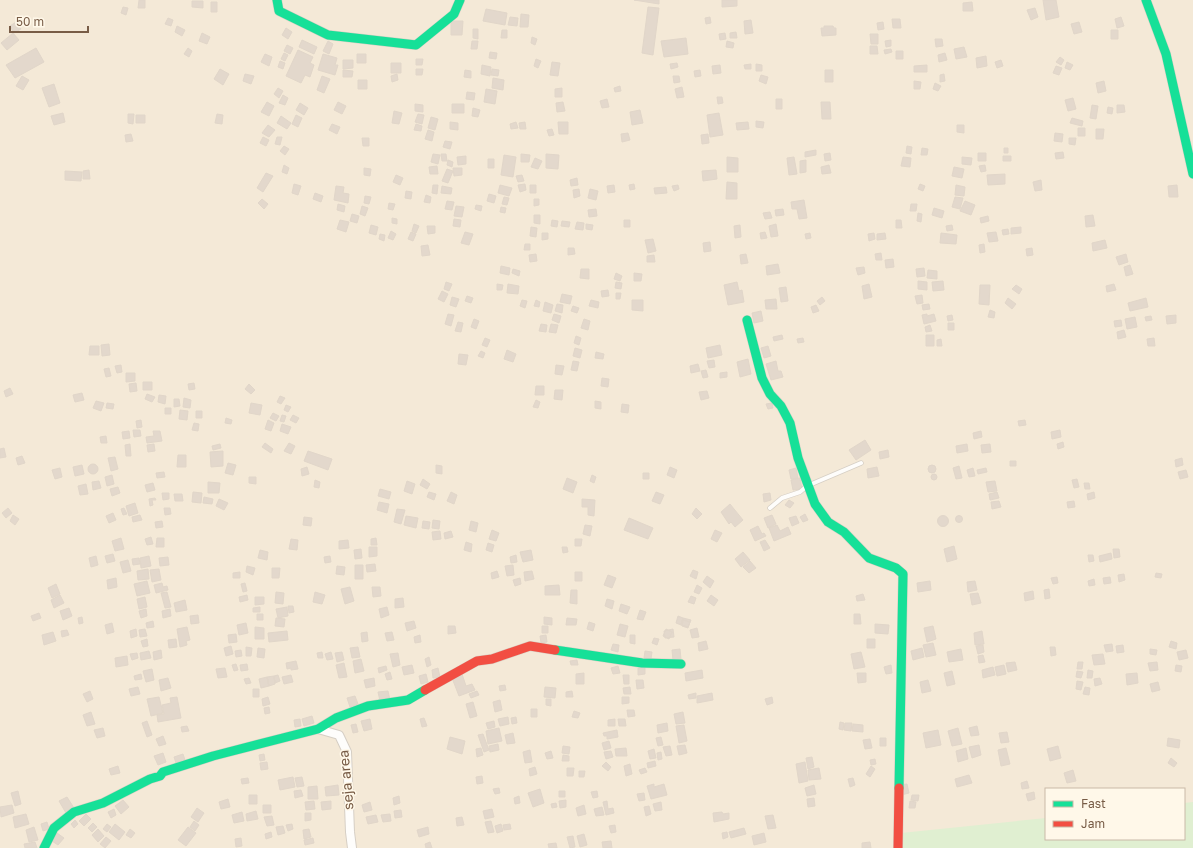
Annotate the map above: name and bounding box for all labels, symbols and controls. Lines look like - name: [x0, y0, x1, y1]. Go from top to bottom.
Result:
- scale bar: [10, 8, 88, 34]
- text: 50 m: [16, 14, 44, 29]
- street label: seja area: [334, 749, 357, 811]
- legend: [1045, 788, 1185, 840]
- text: Fast: [1081, 796, 1106, 811]
- text: Jam: [1081, 816, 1105, 831]

